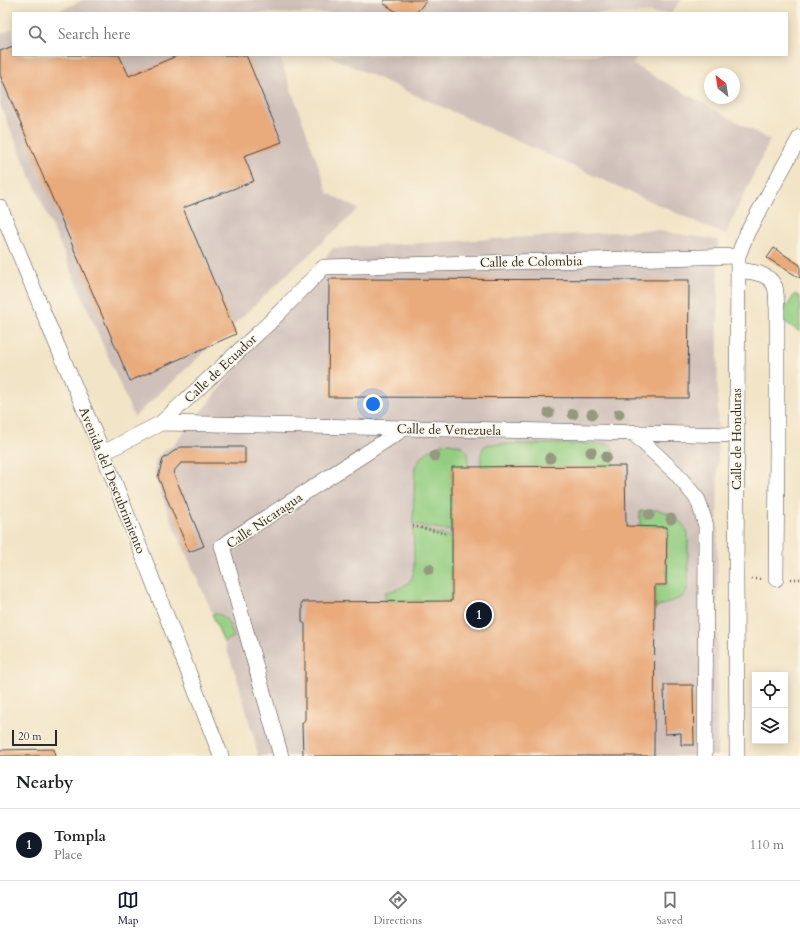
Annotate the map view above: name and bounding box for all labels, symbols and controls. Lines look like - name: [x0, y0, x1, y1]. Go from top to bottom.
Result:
- search box: [12, 12, 788, 56]
- icon: search: [26, 23, 48, 45]
- text: Search here: [58, 24, 131, 44]
- north arrow: [704, 68, 740, 104]
- street label: Calle de Colombia: [480, 252, 583, 272]
- street label: Calle de Ecuador: [180, 330, 261, 407]
- street label: Calle de Honduras: [728, 388, 746, 490]
- your location: [363, 394, 383, 414]
- street label: Avenida del Descubrimiento: [74, 404, 150, 556]
- street label: Calle de Venezuela: [397, 420, 502, 440]
- street label: Calle Nicaragua: [223, 488, 306, 553]
- pin: 1: [466, 600, 492, 630]
- map controls: [752, 672, 788, 744]
- button: locate: [752, 672, 788, 708]
- button: layers: [752, 708, 788, 744]
- scale bar: [12, 728, 57, 747]
- text: 20 m: [18, 729, 42, 744]
- text: Nearby: [16, 771, 73, 794]
- text: Tompla: [54, 826, 106, 846]
- text: 1: [26, 836, 32, 854]
- text: 110 m: [750, 836, 784, 854]
- text: Place: [54, 846, 82, 864]
- tab: Map: [117, 889, 139, 928]
- tab: Directions: [373, 889, 422, 928]
- tab: Saved: [656, 889, 683, 928]

